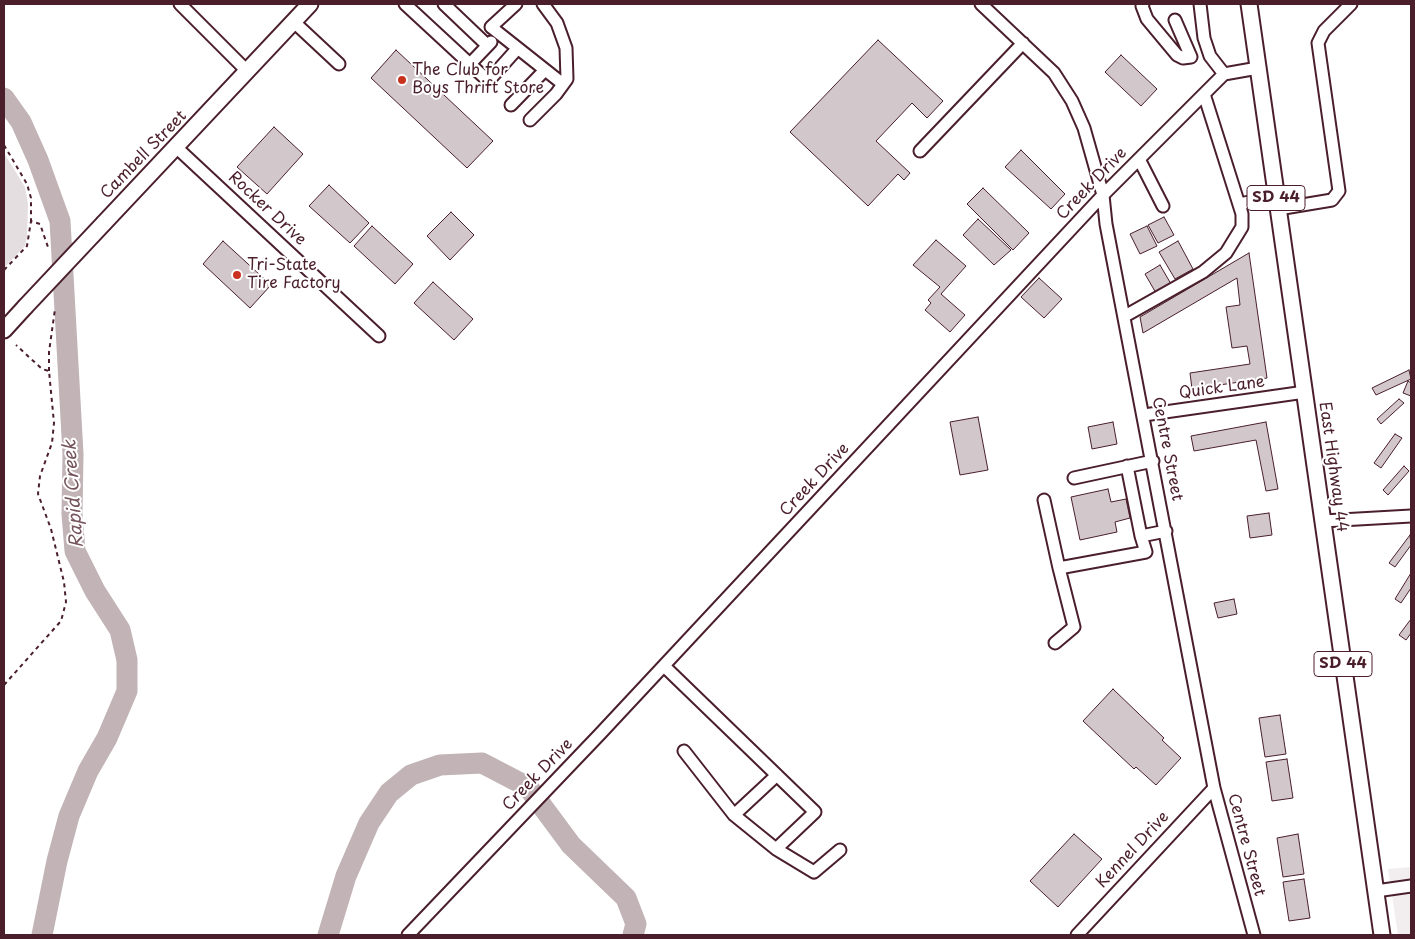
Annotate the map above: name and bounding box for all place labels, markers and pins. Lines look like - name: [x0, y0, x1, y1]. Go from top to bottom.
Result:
- place label: The Club for Boys Thrift Store: [412, 61, 544, 99]
- marker: The Club for Boys Thrift Store: [396, 74, 408, 86]
- place label: Tri-State Tire Factory: [247, 256, 341, 294]
- marker: Tri-State Tire Factory: [231, 269, 243, 281]

